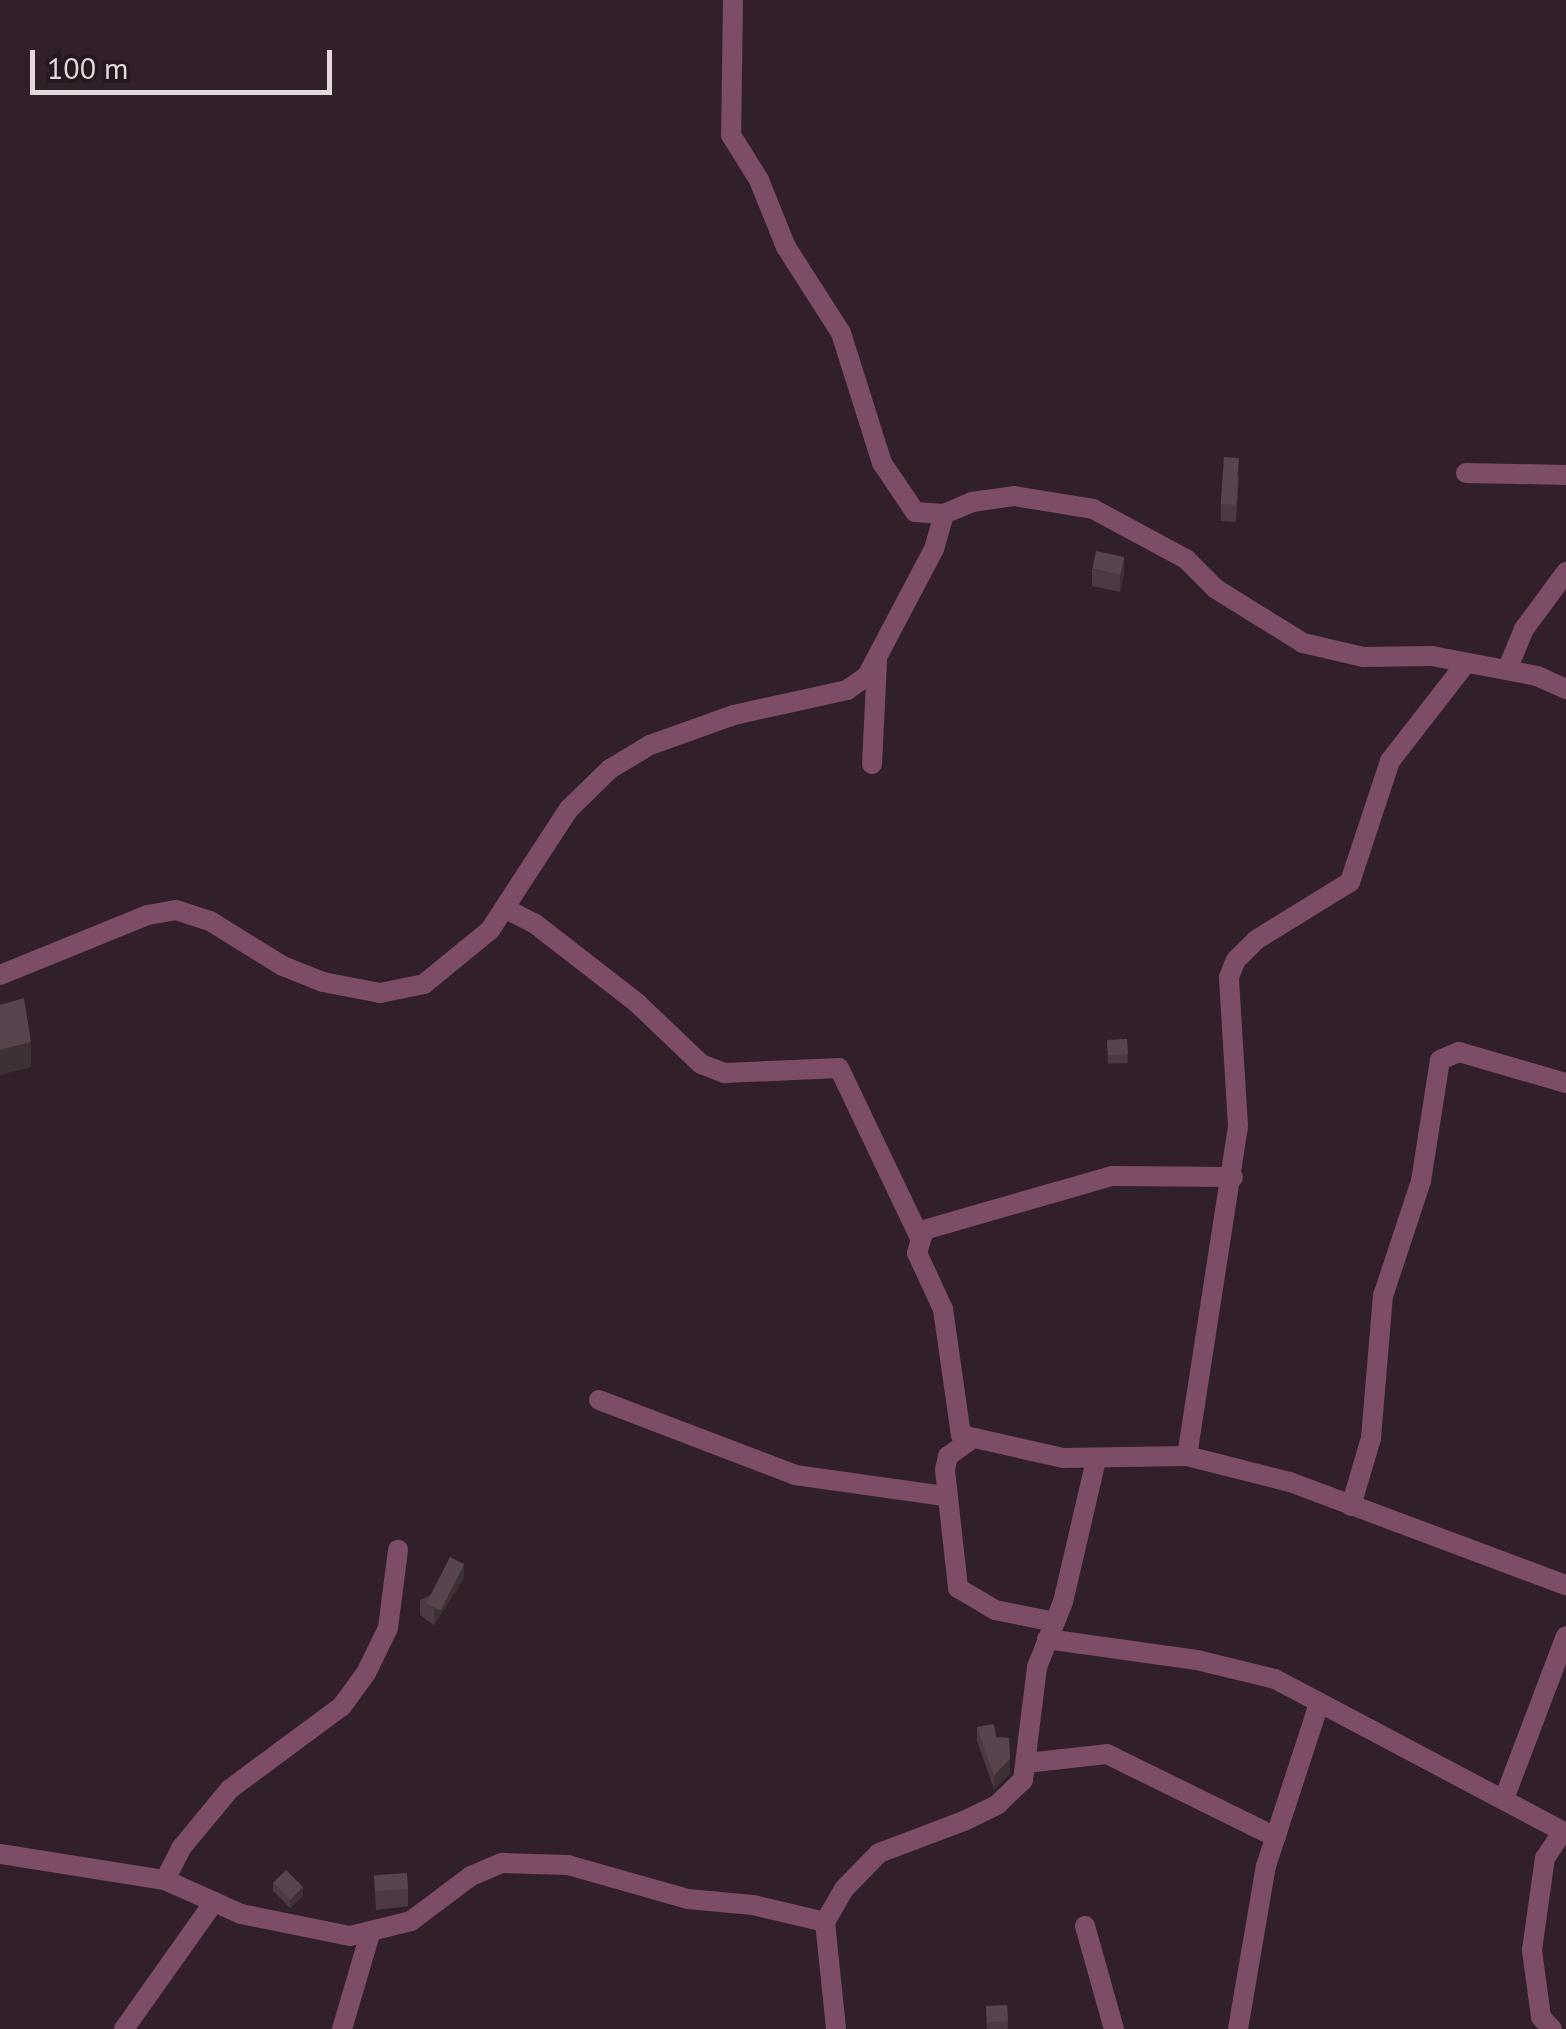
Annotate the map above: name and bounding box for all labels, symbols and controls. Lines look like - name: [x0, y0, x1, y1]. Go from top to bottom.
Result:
- scale bar: [35, 30, 338, 92]
- text: 100 m: [47, 48, 128, 87]

